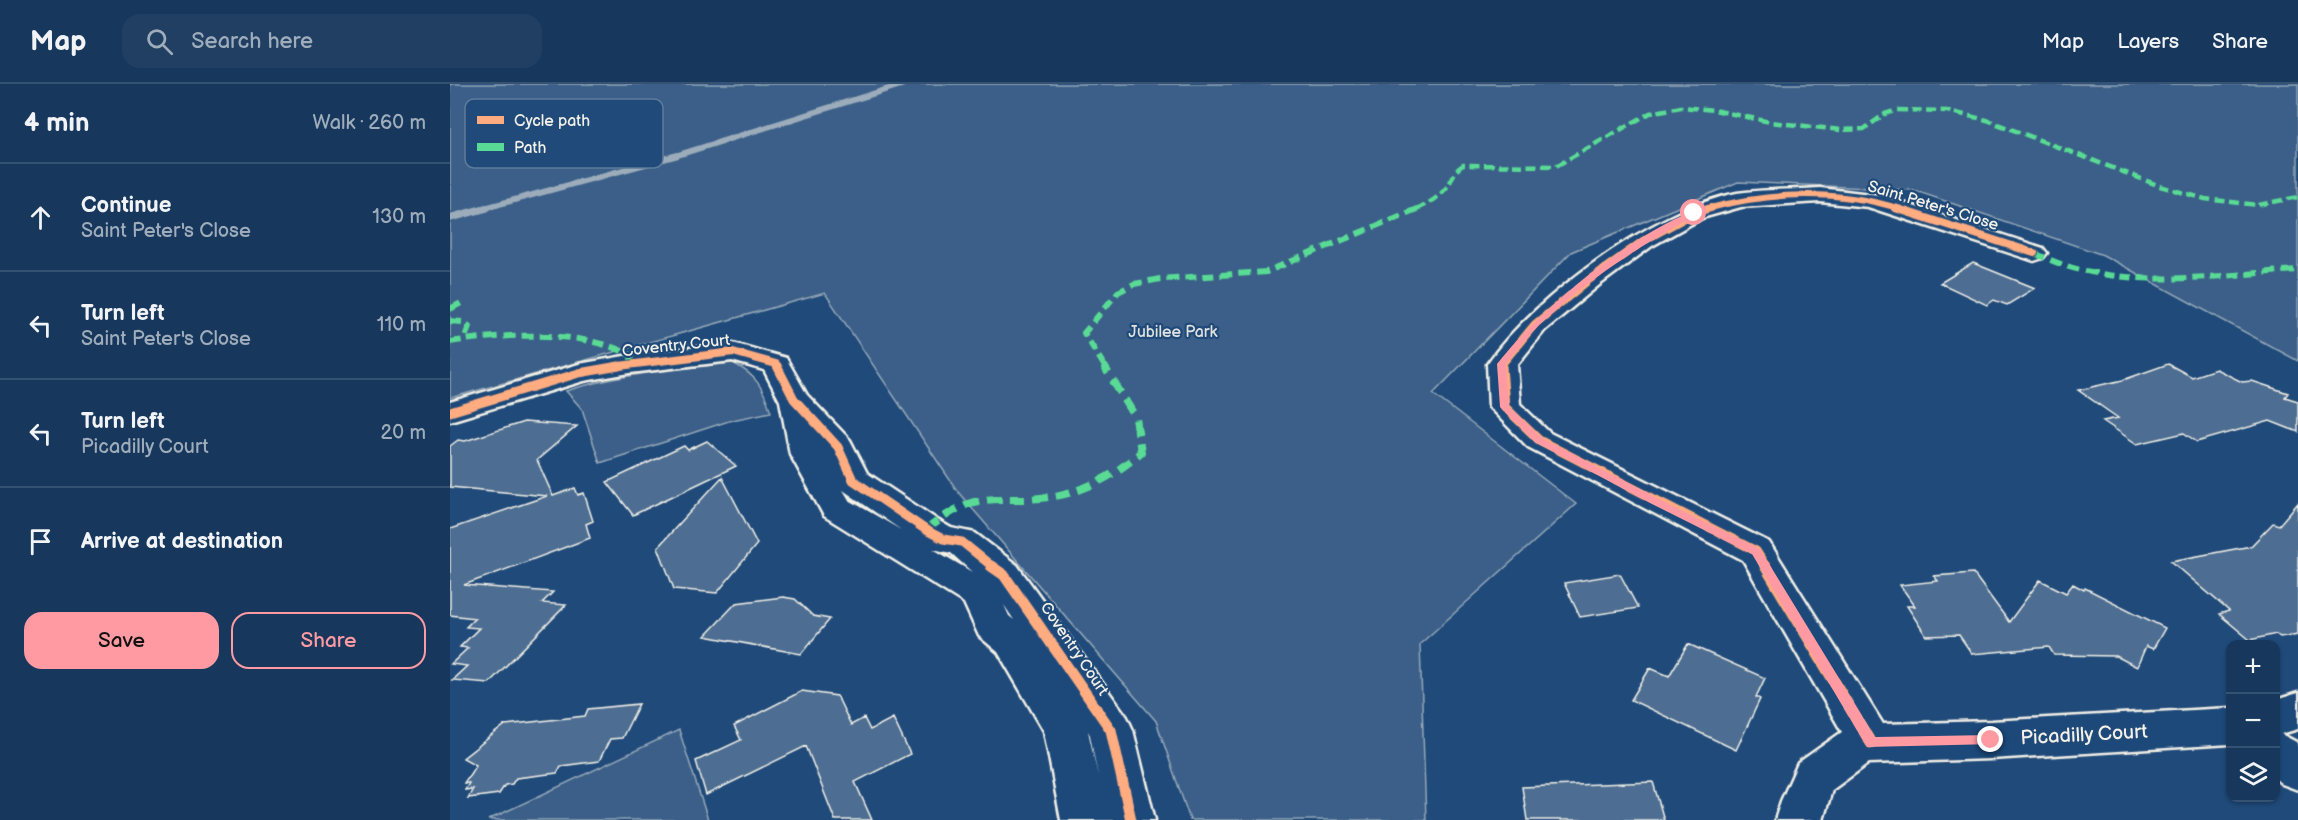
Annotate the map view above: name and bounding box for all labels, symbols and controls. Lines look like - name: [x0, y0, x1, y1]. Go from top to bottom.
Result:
- search box: [122, 14, 542, 68]
- text: Map: [30, 25, 86, 58]
- icon: search: [143, 25, 176, 58]
- text: Search here: [191, 28, 313, 55]
- text: Map: [2042, 29, 2084, 54]
- text: Layers: [2117, 29, 2179, 54]
- text: Share: [2212, 29, 2268, 54]
- legend: [465, 99, 663, 168]
- text: 4 min: [24, 108, 89, 139]
- text: Walk · 260 m: [313, 111, 426, 135]
- text: Cycle path: [514, 112, 590, 131]
- text: Path: [514, 139, 546, 158]
- street label: Saint Peter's Close: [1865, 177, 2001, 235]
- text: Continue: [81, 192, 171, 219]
- route start: [1680, 199, 1706, 225]
- icon: ahead: [24, 201, 57, 234]
- text: 130 m: [372, 205, 426, 229]
- text: Saint Peter's Close: [81, 219, 251, 243]
- text: Turn left: [81, 300, 165, 327]
- icon: left: [24, 309, 57, 342]
- text: 110 m: [377, 313, 426, 337]
- park label: Jubilee Park: [1129, 323, 1218, 342]
- text: Saint Peter's Close: [81, 327, 251, 351]
- street label: Coventry Court: [621, 331, 731, 361]
- text: Turn left: [81, 408, 165, 435]
- icon: left: [24, 417, 57, 450]
- text: 20 m: [381, 421, 426, 445]
- text: Picadilly Court: [81, 435, 209, 459]
- icon: arrive: [24, 525, 57, 558]
- text: Arrive at destination: [81, 528, 283, 555]
- street label: Coventry Court: [1036, 599, 1112, 699]
- button: Save: [24, 612, 219, 669]
- button: Share: [231, 612, 426, 669]
- map controls: [2226, 640, 2280, 802]
- button: +: [2226, 640, 2280, 694]
- button: −: [2226, 694, 2280, 748]
- street label: Picadilly Court: [2020, 720, 2148, 750]
- route end: [1977, 726, 2003, 752]
- button: layers: [2226, 748, 2280, 802]

